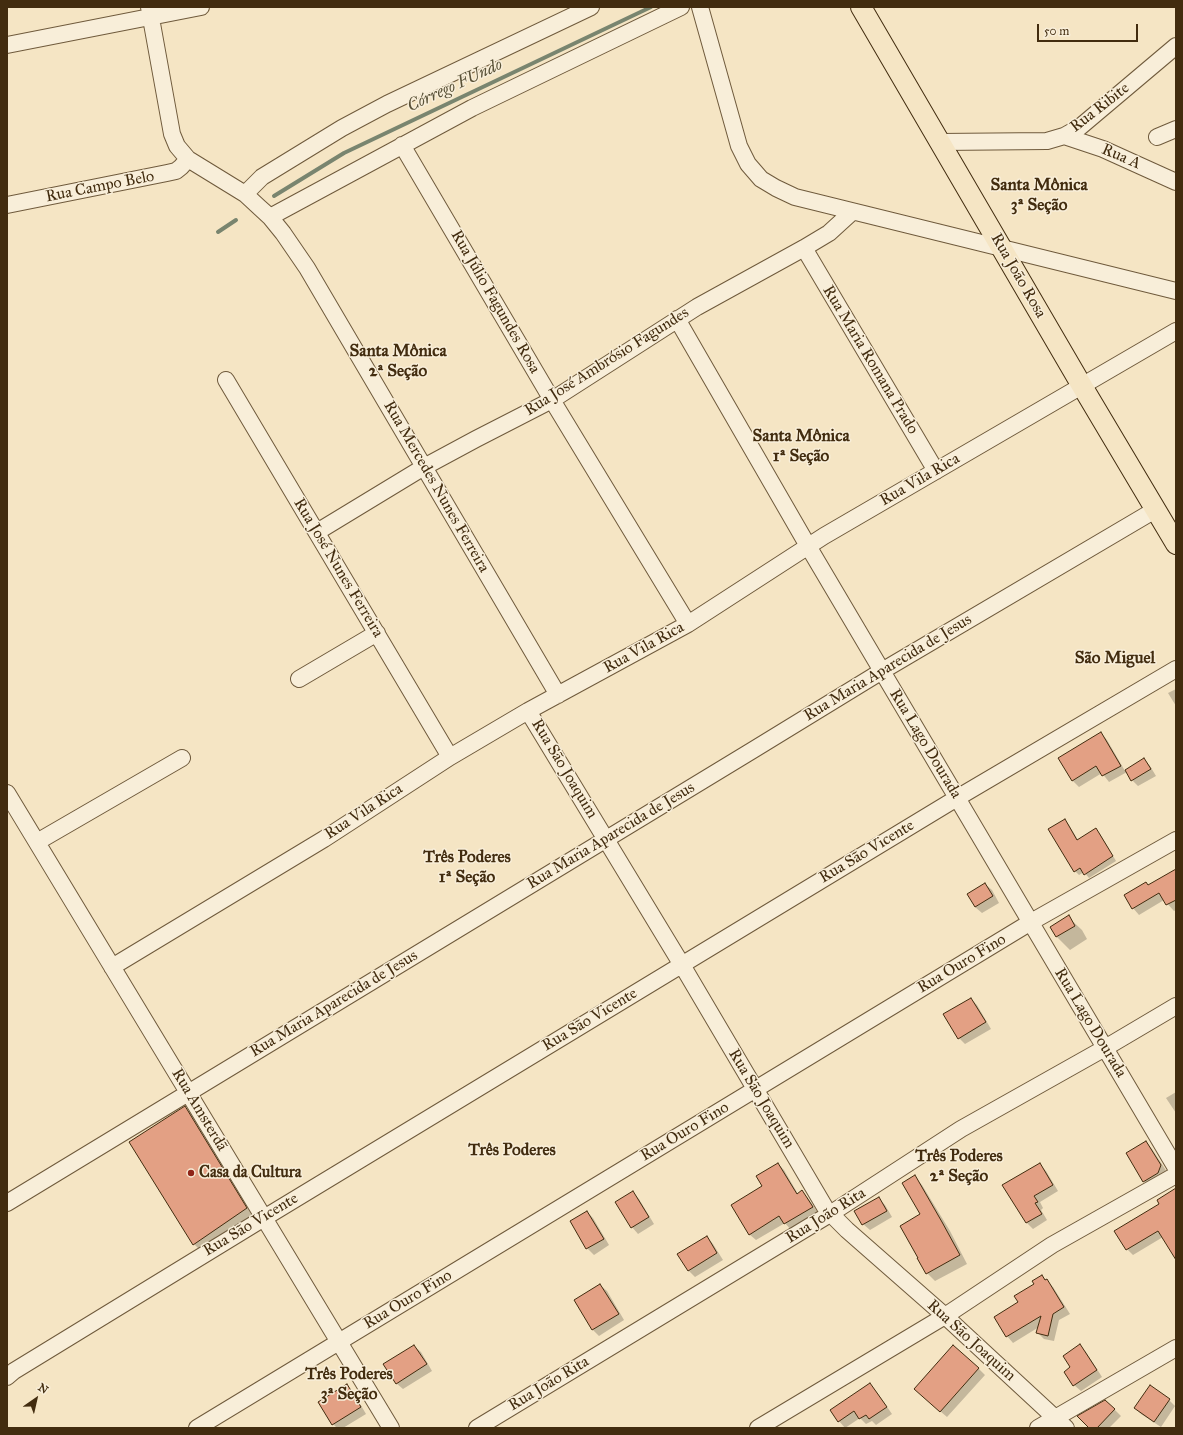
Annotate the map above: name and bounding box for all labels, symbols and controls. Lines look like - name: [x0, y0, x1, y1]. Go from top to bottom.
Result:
- scale bar: [1039, 16, 1140, 42]
- text: 50 m: [1044, 24, 1069, 38]
- water label: Córrego FUndo: [404, 55, 506, 117]
- street label: Rua Ribite: [1067, 79, 1133, 137]
- street label: Rua A: [1099, 140, 1143, 174]
- street label: Rua Campo Belo: [44, 167, 156, 207]
- district label: Santa Mônica 3ª Seção: [990, 176, 1088, 216]
- street label: Rua Júlio Fagundes Rosa: [446, 227, 544, 377]
- street label: Rua João Rosa: [986, 230, 1050, 322]
- street label: Rua Maria Romana Prado: [818, 282, 922, 438]
- street label: Rua José Ambrósio Fagundes: [521, 304, 693, 420]
- district label: Santa Mônica 2ª Seção: [349, 342, 447, 382]
- street label: Rua Mercedes Nunes Ferreira: [379, 398, 493, 576]
- district label: Santa Mônica 1ª Seção: [752, 427, 850, 467]
- street label: Rua Vila Rica: [877, 449, 963, 511]
- street label: Rua José Nunes Ferreira: [289, 495, 387, 641]
- street label: Rua Maria Aparecida de Jesus: [801, 610, 975, 726]
- street label: Rua Vila Rica: [600, 618, 688, 678]
- district label: São Miguel: [1075, 649, 1155, 669]
- street label: Rua Lago Dourada: [885, 686, 965, 802]
- street label: Rua São Joaquim: [527, 716, 601, 822]
- street label: Rua Maria Aparecida de Jesus: [524, 778, 698, 894]
- street label: Rua Vila Rica: [321, 780, 407, 844]
- street label: Rua São Vicente: [816, 816, 918, 888]
- district label: Três Poderes 1ª Seção: [423, 848, 511, 888]
- street label: Rua Ouro Fino: [914, 930, 1010, 998]
- street label: Rua Maria Aparecida de Jesus: [247, 946, 421, 1062]
- street label: Rua Lago Dourada: [1050, 965, 1130, 1081]
- street label: Rua São Vicente: [539, 984, 641, 1056]
- street label: Rua São Joaquim: [724, 1046, 798, 1152]
- street label: Rua Amsterdã: [167, 1065, 231, 1155]
- street label: Rua Ouro Fino: [637, 1098, 733, 1166]
- district label: Três Poderes: [468, 1141, 556, 1161]
- district label: Três Poderes 2ª Seção: [915, 1147, 1003, 1187]
- place label: Casa da Cultura: [199, 1163, 302, 1183]
- marker: Casa da Cultura: [186, 1168, 196, 1178]
- street label: Rua João Rita: [783, 1184, 869, 1248]
- street label: Rua São Vicente: [200, 1189, 302, 1261]
- street label: Rua Ouro Fino: [360, 1266, 456, 1334]
- street label: Rua São Joaquim: [923, 1296, 1019, 1386]
- street label: Rua João Rita: [505, 1352, 593, 1416]
- district label: Três Poderes 3ª Seção: [305, 1365, 393, 1405]
- north arrow: [16, 1379, 56, 1419]
- text: N: [35, 1381, 50, 1397]

